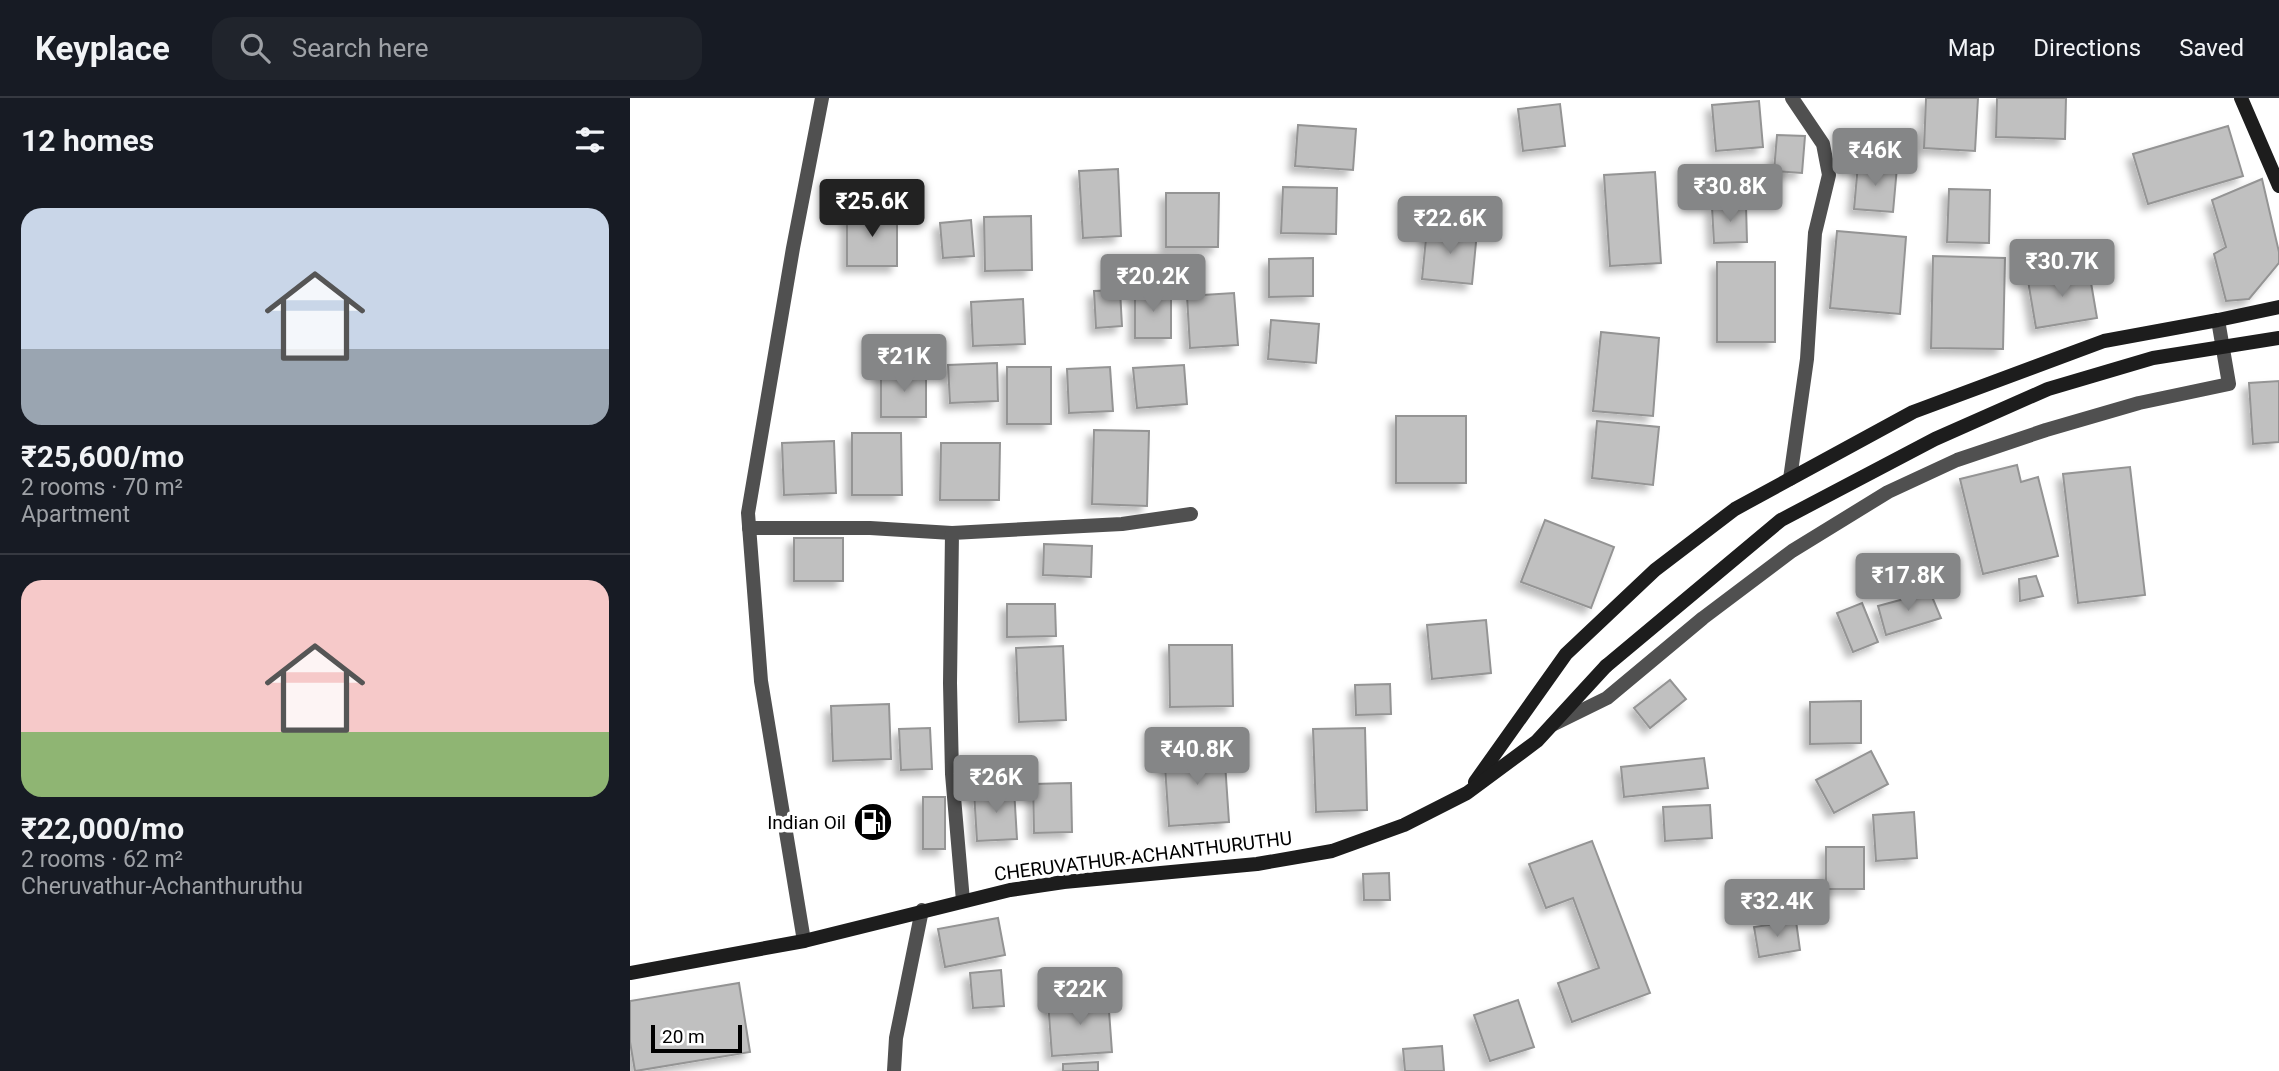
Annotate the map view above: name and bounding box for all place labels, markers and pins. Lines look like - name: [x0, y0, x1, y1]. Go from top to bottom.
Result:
- pin: ₹46K: [1834, 129, 1916, 188]
- pin: ₹30.8K: [1673, 164, 1787, 224]
- pin: ₹25.6K: [815, 180, 929, 239]
- pin: ₹22.6K: [1393, 197, 1507, 256]
- pin: ₹30.7K: [2005, 240, 2119, 299]
- pin: ₹20.2K: [1096, 254, 1210, 314]
- pin: ₹21K: [863, 334, 945, 394]
- pin: ₹17.8K: [1851, 554, 1965, 613]
- pin: ₹40.8K: [1140, 728, 1254, 787]
- pin: ₹26K: [955, 756, 1037, 815]
- fuel station icon: Indian Oil: [852, 801, 894, 843]
- place label: Indian Oil: [767, 811, 846, 834]
- pin: ₹32.4K: [1720, 880, 1834, 939]
- pin: ₹22K: [1039, 968, 1121, 1027]

